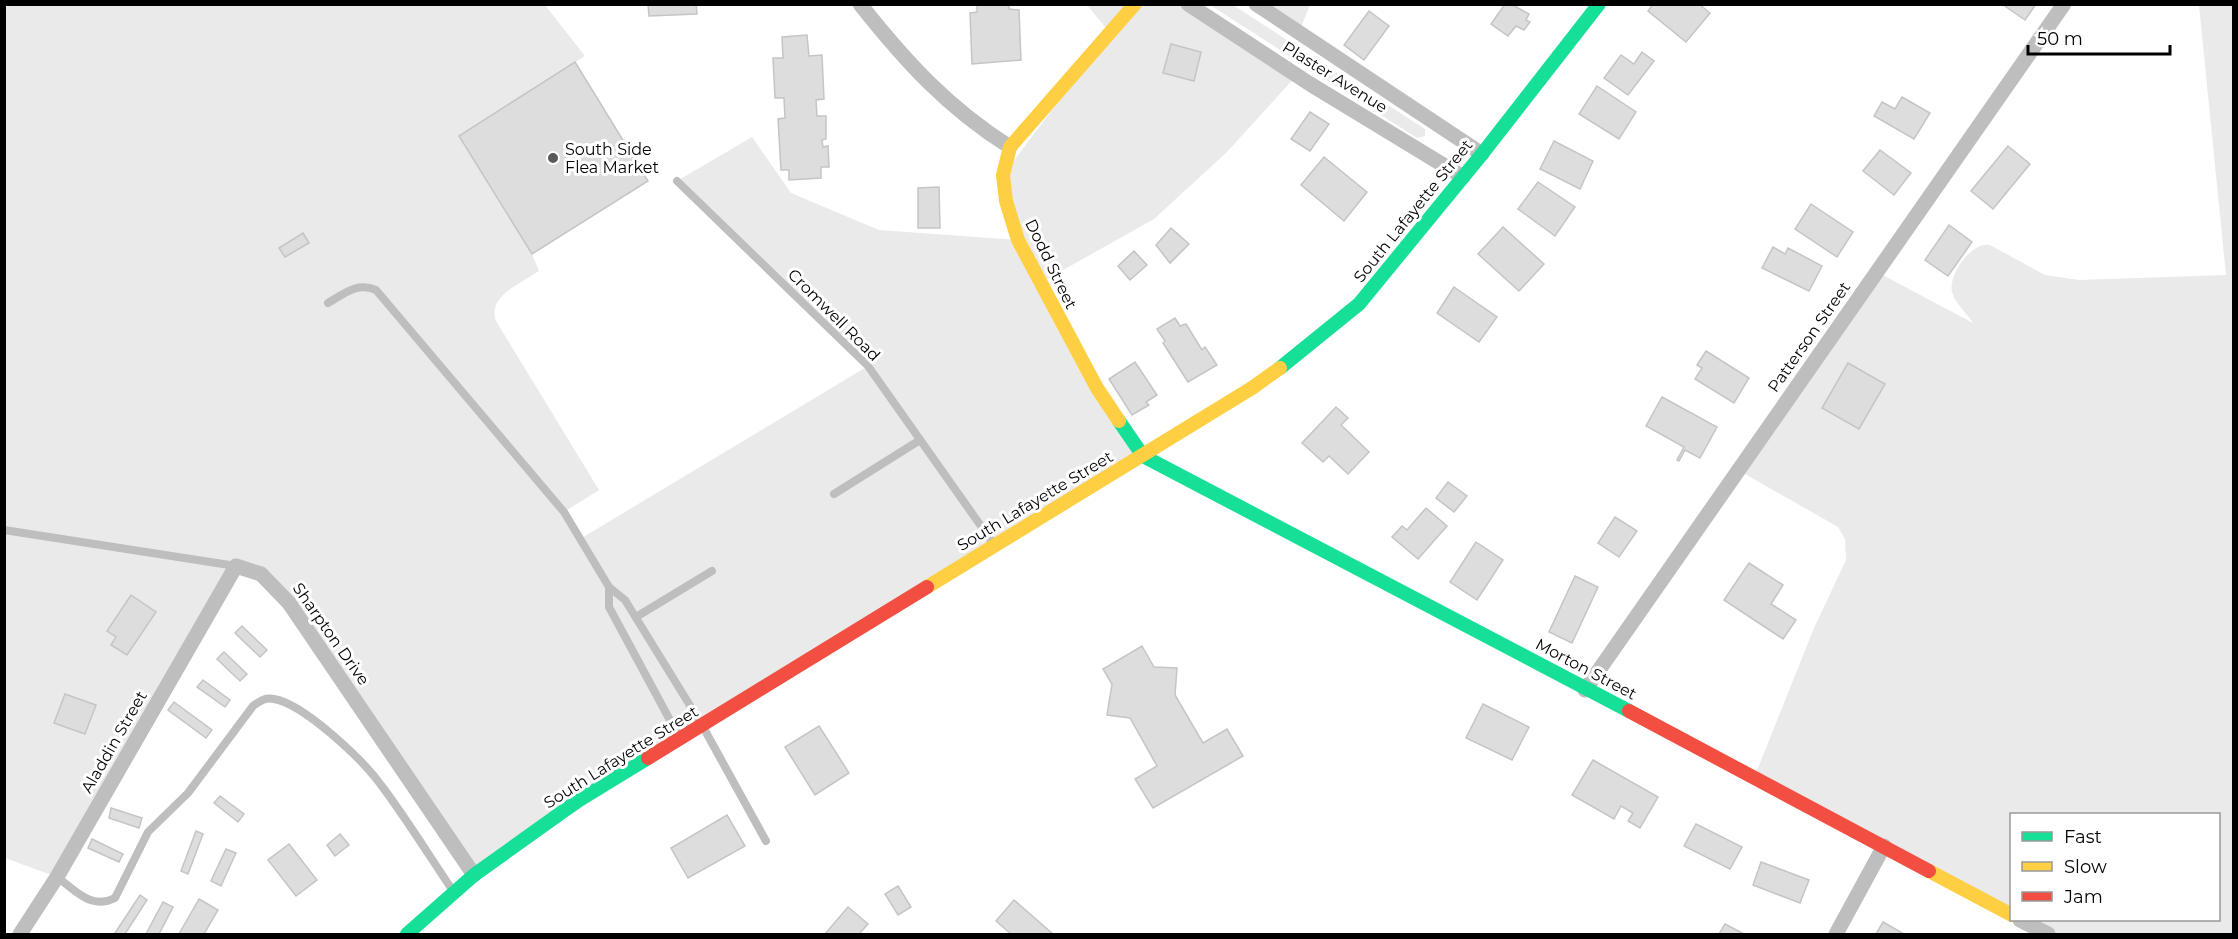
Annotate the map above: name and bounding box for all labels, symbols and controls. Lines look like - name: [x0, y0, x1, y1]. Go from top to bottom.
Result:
- scale bar: [2028, 18, 2170, 56]
- text: 50 m: [2037, 28, 2083, 50]
- street label: Plaster Avenue: [1279, 37, 1391, 117]
- street label: South Lafayette Street: [1350, 135, 1477, 286]
- place label: South Side Flea Market: [565, 140, 659, 177]
- marker: South Side Flea Market: [546, 151, 560, 165]
- street label: Dodd Street: [1021, 216, 1081, 312]
- street label: Cromwell Road: [784, 265, 884, 365]
- street label: Patterson Street: [1764, 278, 1854, 396]
- street label: South Lafayette Street: [954, 447, 1117, 555]
- street label: Sharpton Drive: [289, 579, 373, 689]
- street label: Morton Street: [1532, 634, 1640, 704]
- street label: Aladdin Street: [77, 687, 151, 796]
- street label: South Lafayette Street: [540, 701, 702, 812]
- legend: [2010, 813, 2220, 921]
- text: Fast: [2064, 826, 2102, 848]
- text: Slow: [2064, 856, 2107, 878]
- text: Jam: [2063, 886, 2103, 908]

